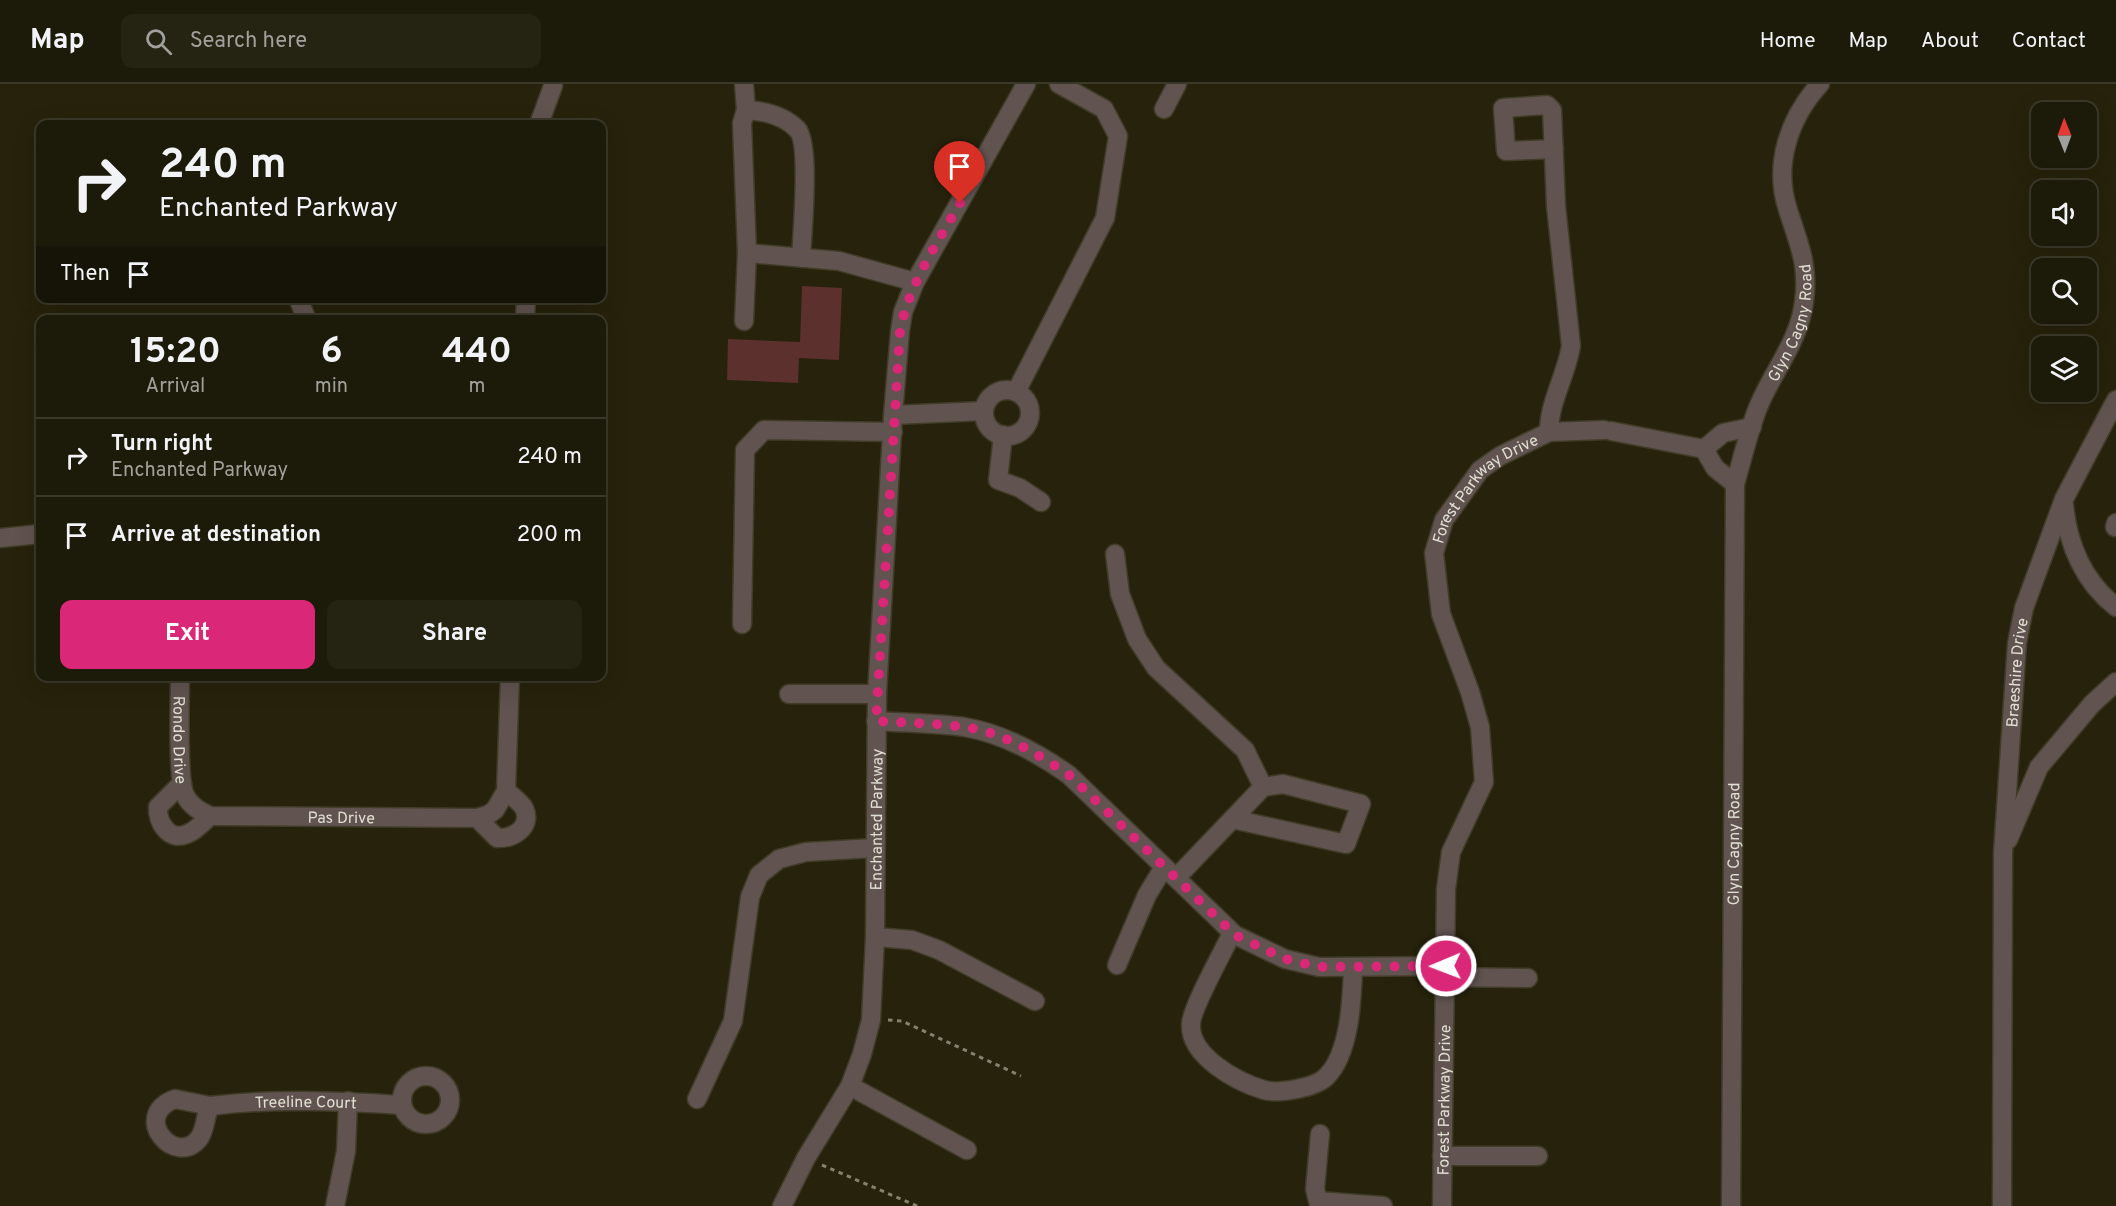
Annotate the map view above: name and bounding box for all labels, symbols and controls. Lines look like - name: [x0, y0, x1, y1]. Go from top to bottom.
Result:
- search box: [121, 14, 541, 68]
- text: Map: [30, 23, 85, 59]
- icon: search: [142, 25, 175, 58]
- text: Search here: [190, 28, 307, 55]
- text: Home: [1760, 28, 1816, 55]
- text: Map: [1849, 28, 1888, 55]
- text: About: [1921, 28, 1979, 55]
- text: Contact: [2012, 28, 2086, 55]
- north arrow: [2031, 102, 2097, 168]
- map controls: [2031, 102, 2097, 402]
- text: 240 m: [159, 140, 287, 193]
- pin: [934, 141, 985, 203]
- icon: right: [60, 144, 138, 222]
- icon: arrive: [943, 150, 976, 183]
- button: sound: [2031, 180, 2097, 246]
- text: Enchanted Parkway: [159, 192, 398, 226]
- icon: arrive: [122, 258, 155, 291]
- button: search: [2031, 258, 2097, 324]
- text: Then: [60, 261, 110, 288]
- street label: Glyn Cagny Road: [1764, 263, 1817, 386]
- text: 15:20: [130, 330, 221, 376]
- text: 6: [320, 330, 343, 376]
- text: 440: [442, 330, 512, 376]
- button: layers: [2031, 336, 2097, 402]
- text: Arrival: [146, 374, 205, 400]
- text: min: [315, 374, 348, 400]
- text: m: [469, 374, 486, 400]
- text: Turn right: [111, 431, 213, 458]
- street label: Forest Parkway Drive: [1429, 431, 1542, 546]
- icon: right: [60, 441, 93, 474]
- text: 240 m: [517, 444, 582, 471]
- text: Enchanted Parkway: [111, 458, 288, 484]
- icon: arrive: [60, 519, 93, 552]
- text: Arrive at destination: [111, 522, 321, 549]
- text: 200 m: [517, 522, 582, 549]
- button: Exit: [60, 600, 315, 669]
- button: Share: [327, 600, 582, 669]
- street label: Braeshire Drive: [2003, 616, 2034, 728]
- street label: Rondo Drive: [167, 696, 190, 785]
- street label: Enchanted Parkway: [867, 749, 889, 890]
- street label: Glyn Cagny Road: [1725, 782, 1745, 906]
- street label: Pas Drive: [307, 809, 375, 829]
- position arrow: [1414, 934, 1478, 998]
- street label: Forest Parkway Drive: [1434, 1025, 1456, 1176]
- street label: Treeline Court: [254, 1093, 357, 1114]

